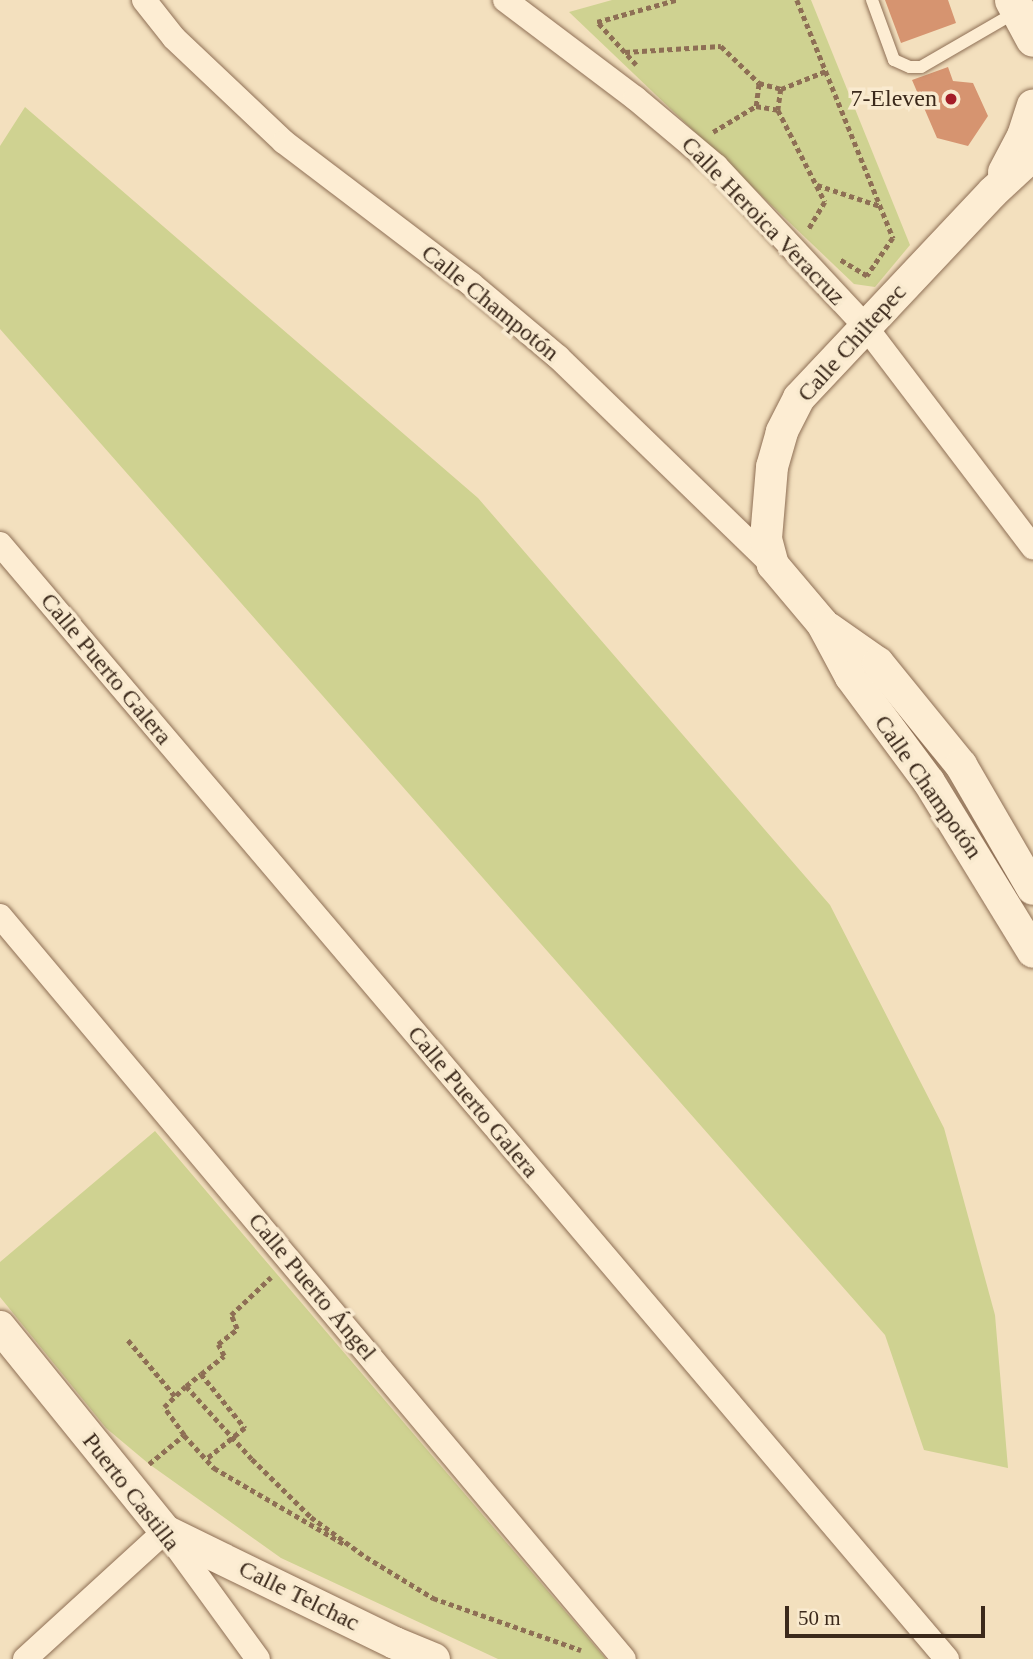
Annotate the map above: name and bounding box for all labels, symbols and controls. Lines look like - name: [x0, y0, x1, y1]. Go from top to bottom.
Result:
- place label: 7-Eleven: [850, 85, 937, 113]
- marker: 7-Eleven: [943, 91, 959, 107]
- street label: Calle Heroica Veracruz: [675, 130, 851, 312]
- street label: Calle Champotón: [415, 239, 565, 367]
- street label: Calle Chiltepec: [792, 278, 912, 408]
- street label: Calle Puerto Galera: [34, 587, 178, 751]
- street label: Calle Champotón: [868, 710, 988, 864]
- street label: Calle Puerto Galera: [401, 1020, 545, 1184]
- street label: Calle Puerto Ángel: [242, 1207, 382, 1367]
- street label: Puerto Castilla: [76, 1427, 186, 1557]
- street label: Calle Telchac: [234, 1554, 364, 1638]
- scale bar: [788, 1592, 988, 1636]
- text: 50 m: [798, 1606, 841, 1630]

